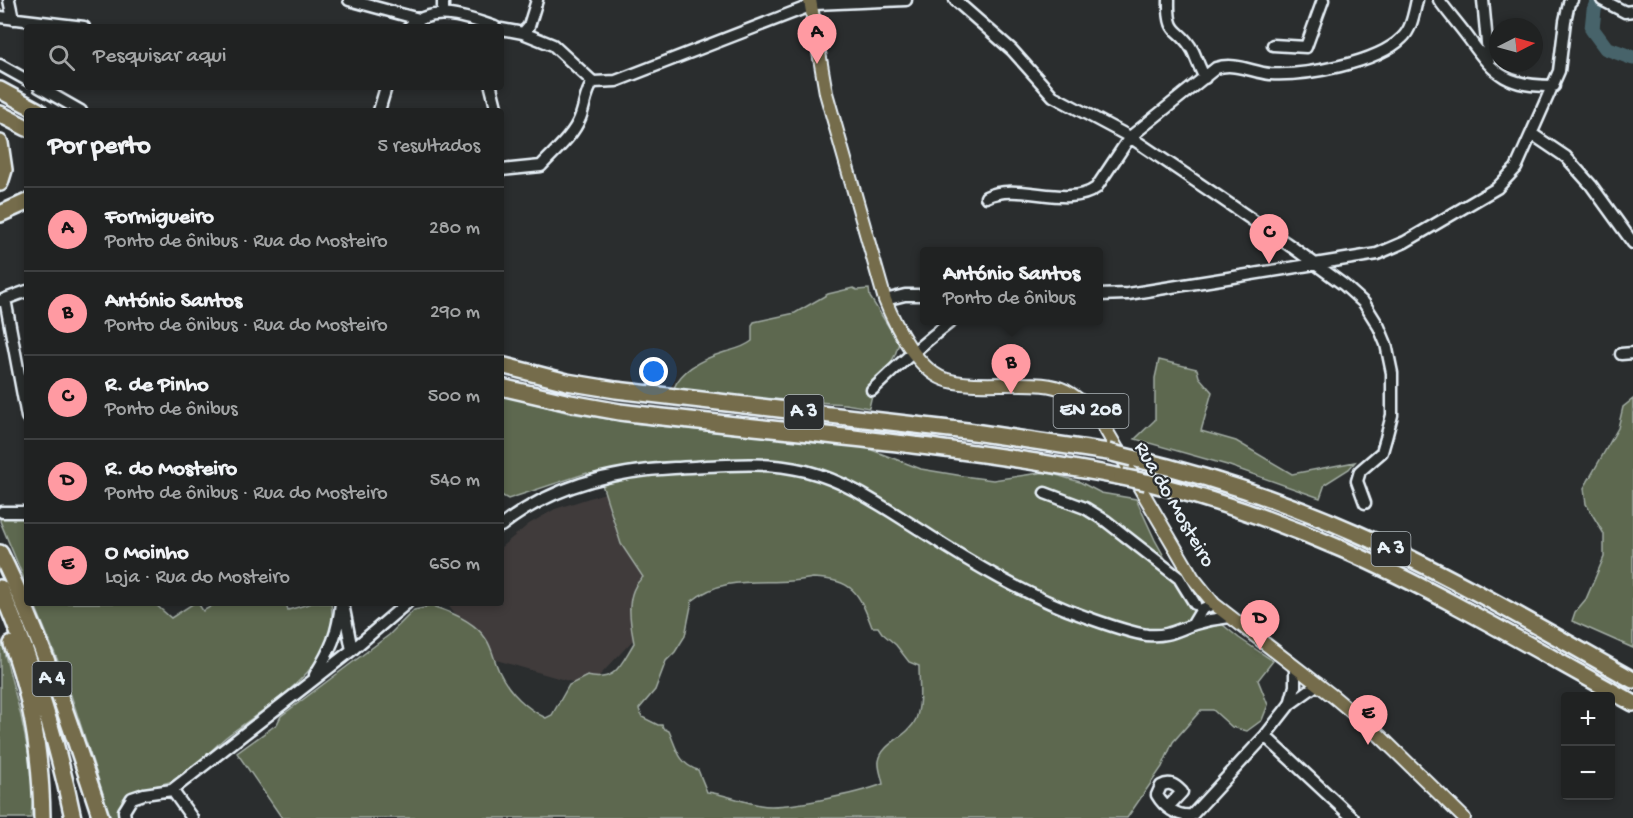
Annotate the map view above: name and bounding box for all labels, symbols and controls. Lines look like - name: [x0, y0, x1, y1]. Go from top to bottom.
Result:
- pin: A: [798, 14, 836, 64]
- north arrow: [1489, 18, 1543, 72]
- search box: [24, 24, 504, 90]
- icon: search: [45, 41, 78, 74]
- text: Pesquisar aqui: [93, 44, 227, 70]
- text: Por perto: [48, 132, 151, 163]
- text: 5 resultados: [377, 136, 480, 159]
- text: Formigueiro: [105, 205, 214, 231]
- pin: C: [1250, 214, 1288, 264]
- text: A: [62, 218, 73, 241]
- text: 280 m: [429, 218, 480, 241]
- text: Ponto de ônibus · Rua do Mosteiro: [105, 231, 388, 254]
- popup: [920, 247, 1103, 325]
- text: António Santos: [943, 262, 1080, 288]
- text: Ponto de ônibus: [943, 288, 1075, 311]
- text: António Santos: [105, 289, 242, 315]
- text: B: [62, 302, 73, 325]
- text: 290 m: [430, 302, 480, 325]
- text: Ponto de ônibus · Rua do Mosteiro: [105, 315, 388, 338]
- pin: B: [992, 344, 1030, 394]
- your location: [639, 357, 668, 386]
- text: R. de Pinho: [105, 373, 209, 399]
- text: C: [62, 386, 73, 409]
- text: 500 m: [428, 386, 480, 409]
- road number: EN 208: [1054, 394, 1128, 428]
- road number: A 3: [784, 395, 824, 429]
- text: Ponto de ônibus: [105, 399, 238, 422]
- street label: Rua do Mosteiro: [1127, 438, 1219, 572]
- text: R. do Mosteiro: [105, 457, 237, 483]
- text: D: [61, 470, 74, 493]
- text: 540 m: [430, 470, 480, 493]
- text: Ponto de ônibus · Rua do Mosteiro: [105, 483, 388, 506]
- road number: A 3: [1372, 532, 1410, 566]
- text: O Moinho: [105, 541, 189, 567]
- text: E: [61, 554, 74, 577]
- text: 650 m: [429, 554, 480, 577]
- text: Loja · Rua do Mosteiro: [105, 567, 290, 590]
- pin: D: [1240, 600, 1280, 650]
- road number: A 4: [32, 662, 72, 696]
- map controls: [1561, 692, 1615, 800]
- button: +: [1561, 692, 1615, 746]
- pin: E: [1348, 696, 1388, 745]
- button: −: [1561, 746, 1615, 800]

